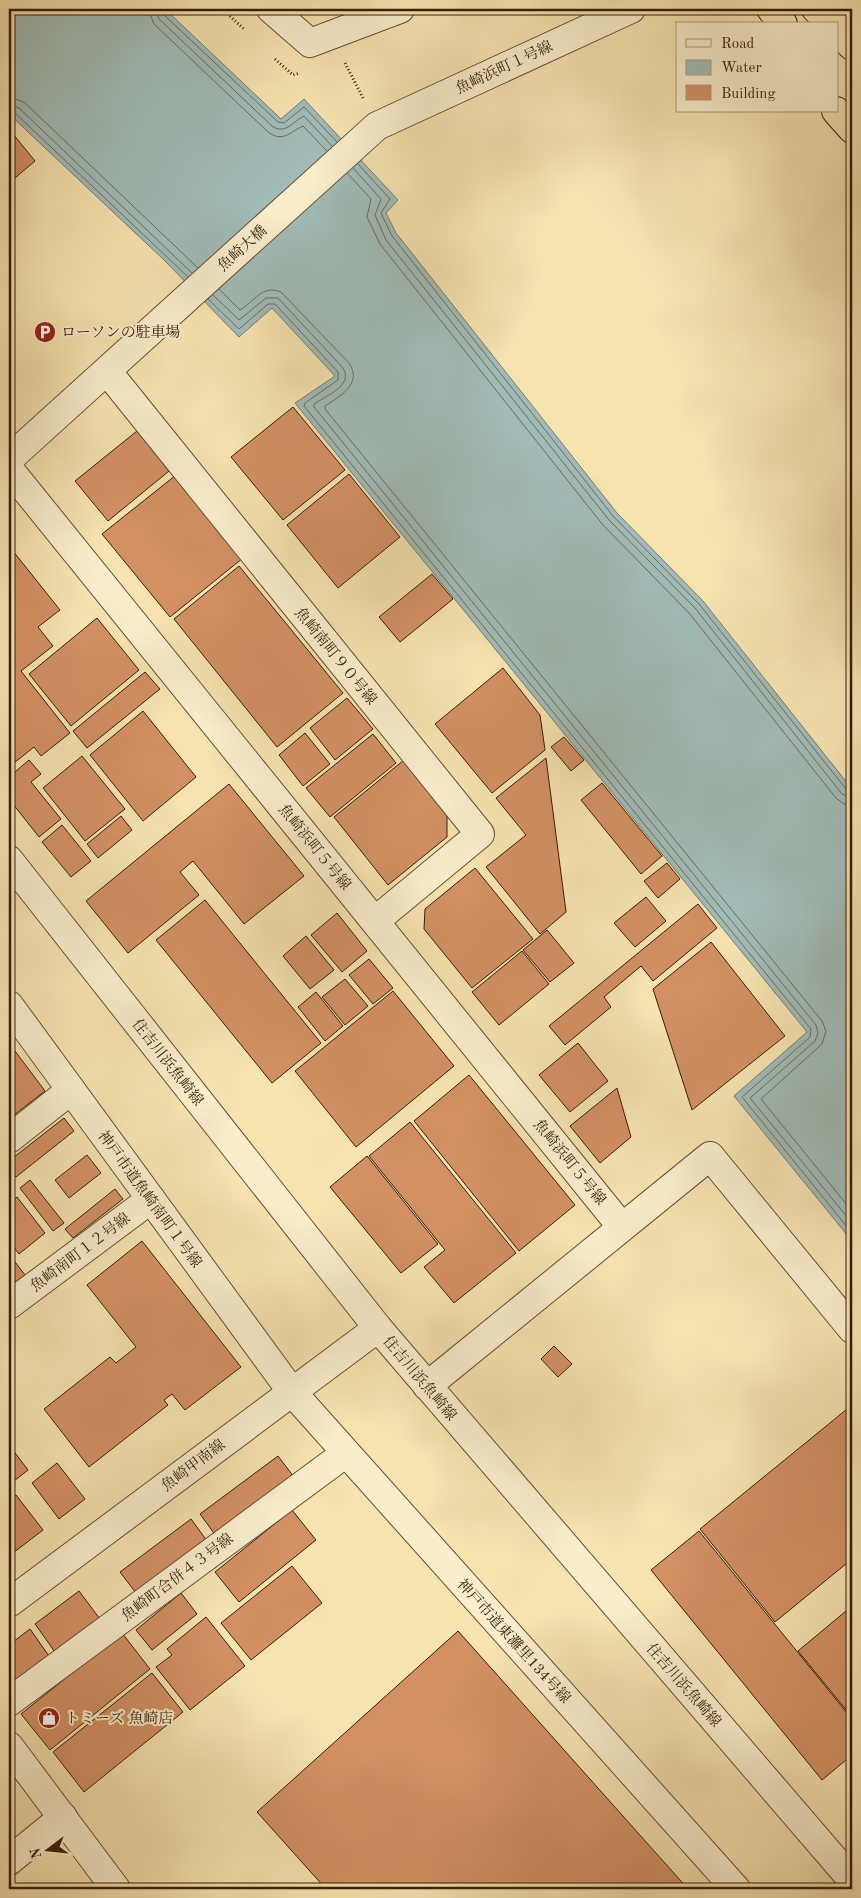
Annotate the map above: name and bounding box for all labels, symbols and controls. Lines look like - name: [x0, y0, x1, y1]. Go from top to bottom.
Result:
- legend: [676, 22, 838, 112]
- text: Road: [721, 37, 755, 52]
- street label: 魚崎浜町１号線: [453, 38, 555, 97]
- text: Water: [721, 61, 762, 76]
- text: Building: [721, 87, 776, 102]
- street label: 魚崎大橋: [214, 222, 270, 275]
- parking icon: ローソンの駐車場: [33, 320, 57, 344]
- place label: ローソンの駐車場: [61, 324, 180, 341]
- street label: 魚崎南町９０号線: [291, 604, 380, 708]
- street label: 魚崎浜町５号線: [275, 801, 354, 893]
- street label: 住吉川浜魚崎線: [129, 1016, 207, 1109]
- street label: 魚崎浜町５号線: [530, 1116, 609, 1208]
- street label: 神戸市道魚崎南町１号線: [94, 1128, 205, 1271]
- street label: 魚崎南町１２号線: [27, 1209, 133, 1295]
- street label: 住吉川浜魚崎線: [379, 1333, 460, 1424]
- street label: 魚崎甲南線: [158, 1436, 228, 1495]
- street label: 魚崎町合併４３号線: [118, 1530, 236, 1625]
- street label: 神戸市道東灘里134号線: [453, 1576, 574, 1707]
- street label: 住吉川浜魚崎線: [643, 1640, 724, 1731]
- shop icon: トミーズ 魚崎店: [37, 1706, 61, 1730]
- place label: トミーズ 魚崎店: [65, 1710, 173, 1727]
- north arrow: [22, 1826, 72, 1876]
- text: N: [28, 1846, 45, 1860]

